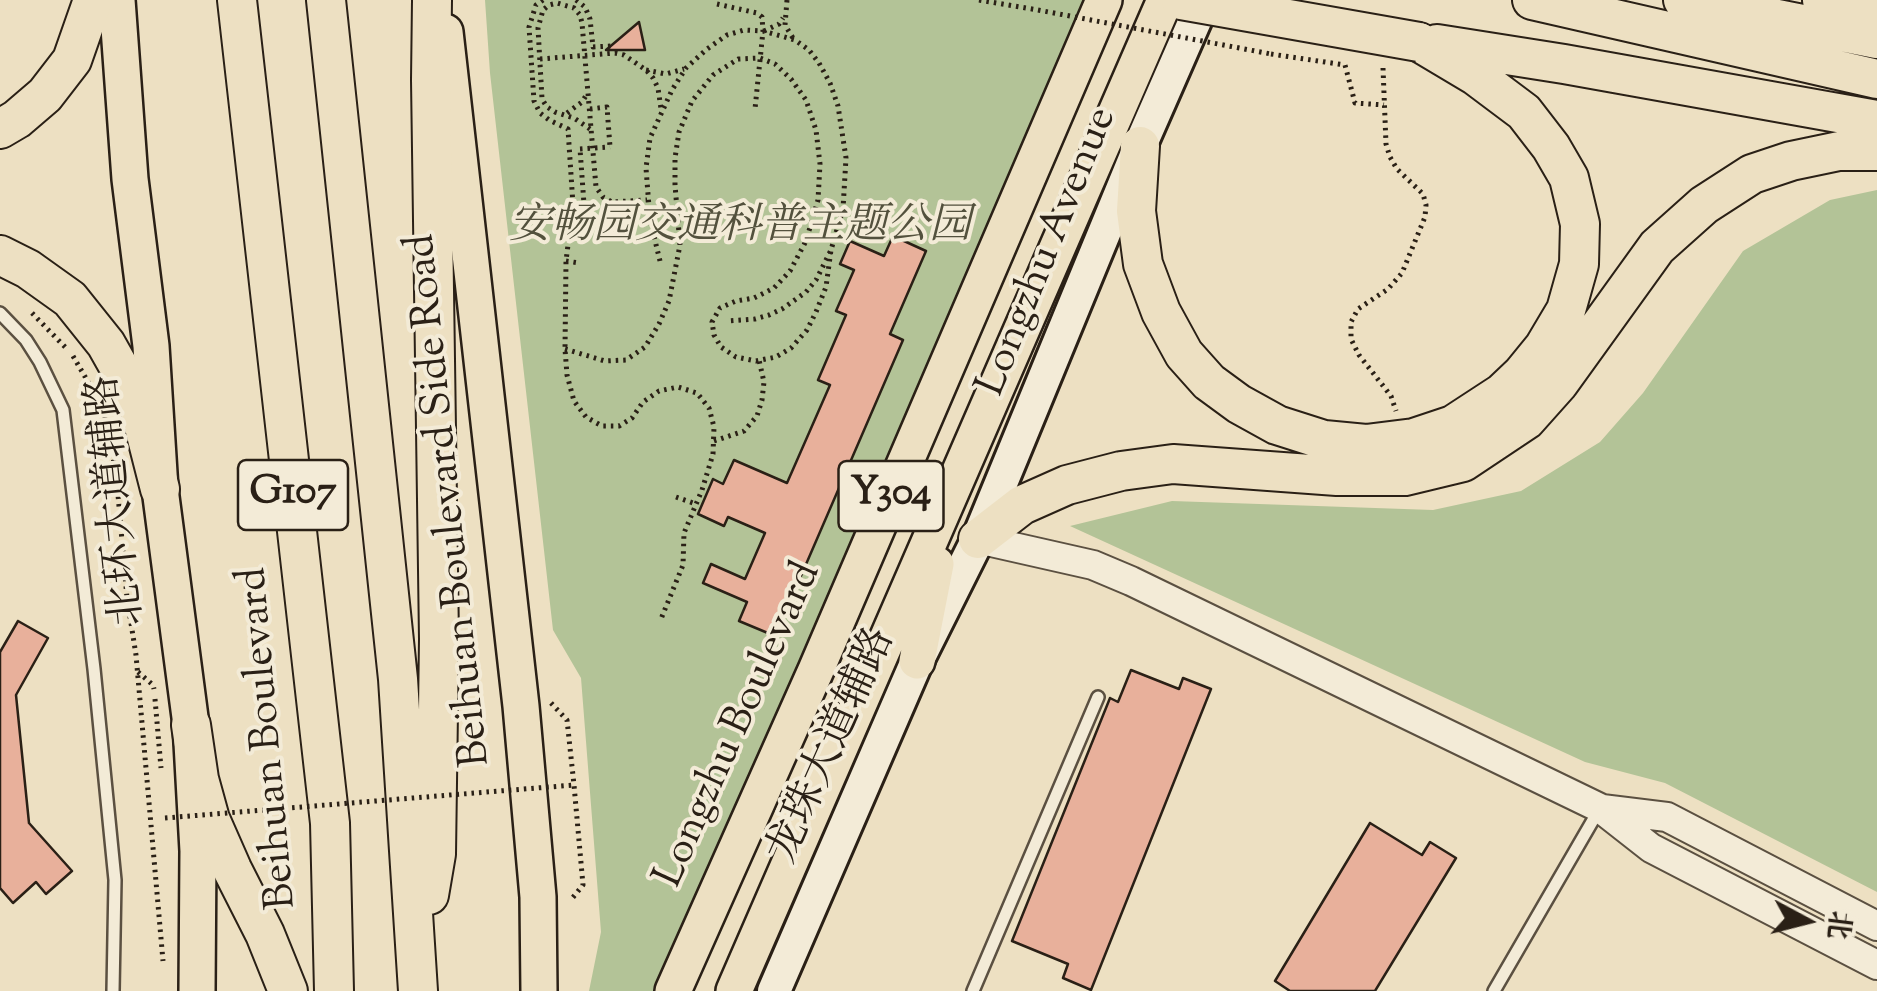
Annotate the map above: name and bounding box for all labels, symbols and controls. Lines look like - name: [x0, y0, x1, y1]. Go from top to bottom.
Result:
- street label: Longzhu Avenue: [969, 101, 1131, 405]
- park label: 安畅园交通科普主题公园: [509, 205, 971, 255]
- street label: Beihuan Boulevard Side Road: [399, 231, 505, 769]
- street label: 北环大道辅路: [82, 372, 158, 628]
- road number: G107: [238, 460, 348, 530]
- road number: Y304: [838, 461, 944, 531]
- street label: Longzhu Boulevard: [647, 556, 835, 896]
- street label: Beihuan Boulevard: [231, 565, 311, 911]
- street label: 龙珠大道辅路: [761, 622, 909, 872]
- north arrow: [1757, 871, 1857, 971]
- text: 北: [1815, 908, 1858, 941]

